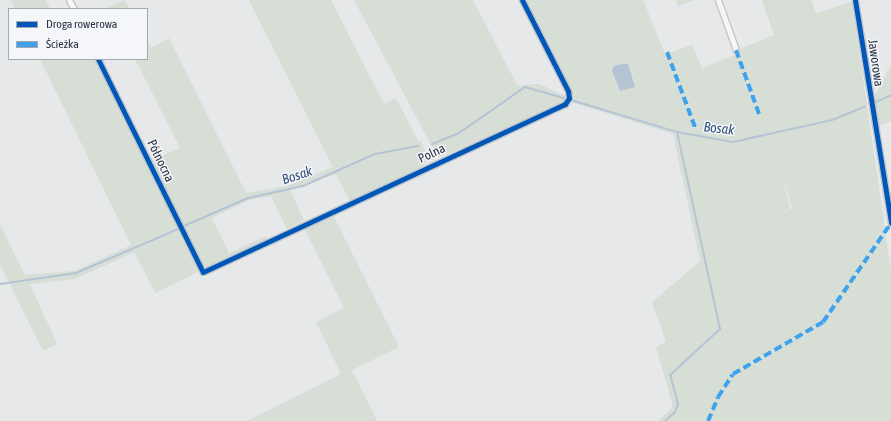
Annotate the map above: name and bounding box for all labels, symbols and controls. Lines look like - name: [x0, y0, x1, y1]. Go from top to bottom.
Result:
- legend: [8, 8, 148, 60]
- text: Droga rowerowa: [46, 17, 117, 31]
- text: Ścieżka: [46, 37, 79, 51]
- street label: Jaworowa: [864, 38, 886, 88]
- water label: Bosak: [703, 118, 735, 138]
- street label: Północna: [143, 137, 177, 185]
- street label: Polna: [416, 141, 448, 167]
- water label: Bosak: [280, 162, 314, 188]

